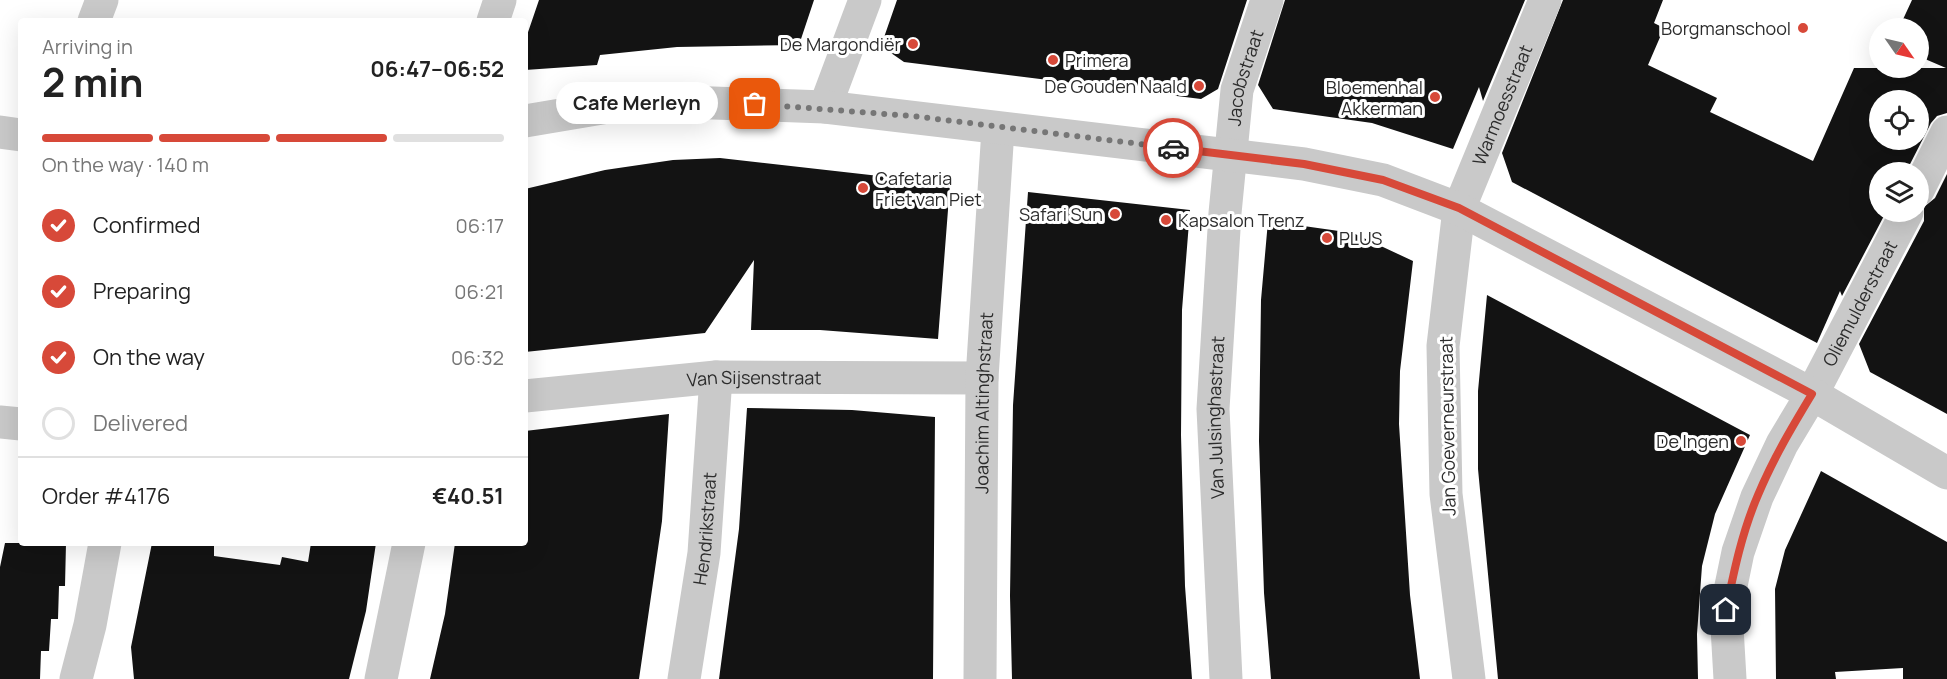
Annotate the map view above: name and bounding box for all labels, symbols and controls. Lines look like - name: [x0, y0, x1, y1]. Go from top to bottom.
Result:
- place label: Borgmanschool: [1661, 16, 1791, 40]
- north arrow: [1869, 18, 1929, 78]
- map controls: [1869, 18, 1929, 222]
- marker: Borgmanschool: [1796, 21, 1810, 35]
- street label: Jacobstraat: [1222, 26, 1268, 127]
- place label: De Margondiër: [780, 32, 902, 56]
- text: Arriving in: [42, 33, 133, 60]
- marker: De Margondiër: [906, 37, 920, 51]
- street label: Warmoesstraat: [1466, 41, 1537, 169]
- place label: Primera: [1065, 48, 1128, 72]
- marker: Primera: [1046, 53, 1060, 67]
- text: 06:47–06:52: [370, 54, 504, 84]
- text: 2 min: [42, 55, 143, 109]
- place label: De Gouden Naald: [1044, 74, 1187, 98]
- place label: Bloemenhal Akkerman: [1326, 75, 1423, 120]
- pin: [729, 78, 780, 129]
- marker: De Gouden Naald: [1192, 79, 1206, 93]
- callout: Cafe Merleyn: [557, 83, 719, 125]
- icon: bag: [738, 87, 771, 120]
- text: Cafe Merleyn: [573, 89, 701, 116]
- marker: Bloemenhal Akkerman: [1428, 90, 1442, 104]
- button: locate: [1869, 90, 1929, 150]
- courier: [1143, 118, 1203, 178]
- icon: car: [1157, 132, 1190, 165]
- text: On the way · 140 m: [42, 151, 209, 178]
- button: layers: [1869, 162, 1929, 222]
- place label: Cafetaria Friet van Piet: [875, 166, 982, 211]
- marker: Cafetaria Friet van Piet: [856, 181, 870, 195]
- place label: Safari Sun: [1019, 202, 1103, 226]
- marker: Safari Sun: [1108, 207, 1122, 221]
- place label: Kapsalon Trenz: [1178, 208, 1304, 232]
- icon: check: [42, 209, 75, 242]
- text: Confirmed: [93, 210, 201, 240]
- text: 06:17: [456, 212, 504, 239]
- marker: Kapsalon Trenz: [1159, 213, 1173, 227]
- place label: PLUS: [1339, 226, 1382, 250]
- marker: PLUS: [1320, 231, 1334, 245]
- street label: Oliemulderstraat: [1817, 236, 1902, 370]
- icon: check: [42, 275, 75, 308]
- text: Preparing: [93, 276, 191, 306]
- text: 06:21: [454, 278, 504, 305]
- street label: Joachim Altinghstraat: [969, 311, 998, 494]
- street label: Van Julsinghastraat: [1201, 335, 1229, 499]
- street label: Jan Goeverneurstraat: [1433, 336, 1461, 516]
- icon: check: [42, 341, 75, 374]
- text: On the way: [93, 342, 205, 372]
- text: 06:32: [451, 344, 504, 371]
- street label: Van Sijsenstraat: [686, 365, 821, 392]
- text: Delivered: [93, 408, 188, 438]
- place label: De Ingen: [1656, 429, 1729, 453]
- marker: De Ingen: [1734, 434, 1748, 448]
- street label: Hendrikstraat: [687, 471, 721, 587]
- text: Order #4176: [42, 481, 170, 511]
- text: €40.51: [432, 481, 504, 511]
- pin: [1700, 584, 1751, 635]
- icon: home: [1709, 593, 1742, 626]

